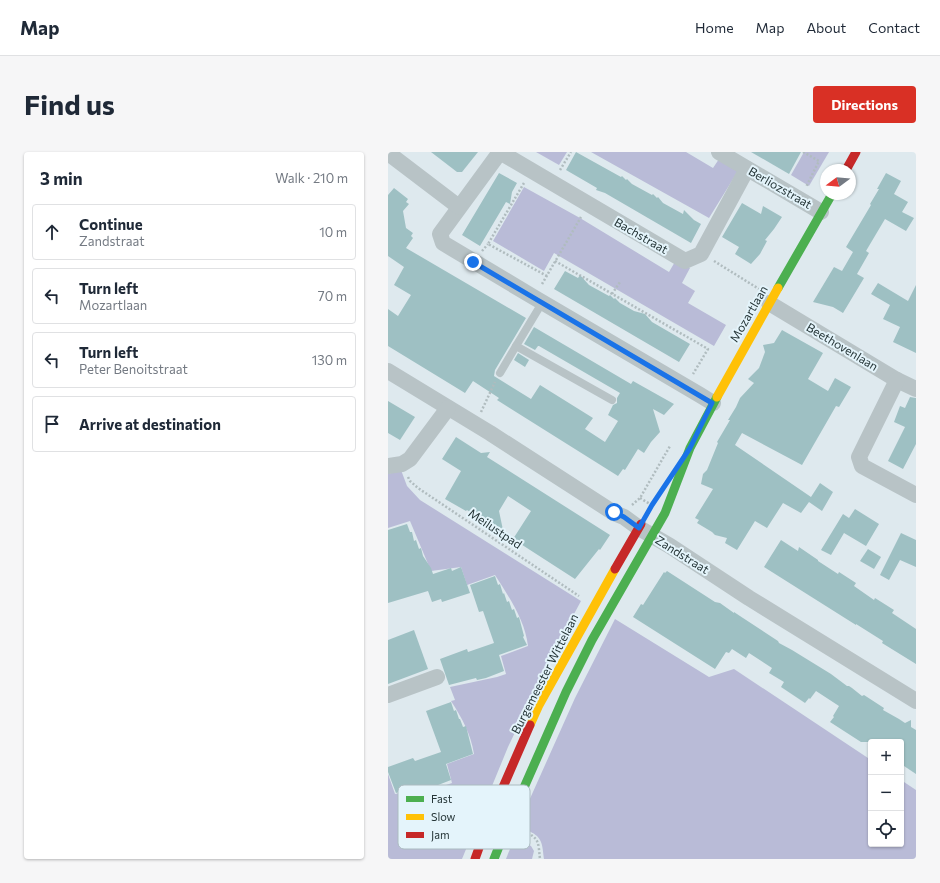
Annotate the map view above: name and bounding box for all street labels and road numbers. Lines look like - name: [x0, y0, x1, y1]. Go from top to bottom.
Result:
- street label: Berliozstraat: [746, 163, 815, 211]
- street label: Bachstraat: [612, 214, 671, 256]
- street label: Mozartlaan: [726, 283, 770, 344]
- street label: Beethovenlaan: [804, 319, 881, 373]
- street label: Meilustpad: [466, 505, 525, 551]
- street label: Zandstraat: [653, 532, 712, 576]
- street label: Burgemeester Wittelaan: [508, 611, 580, 736]

